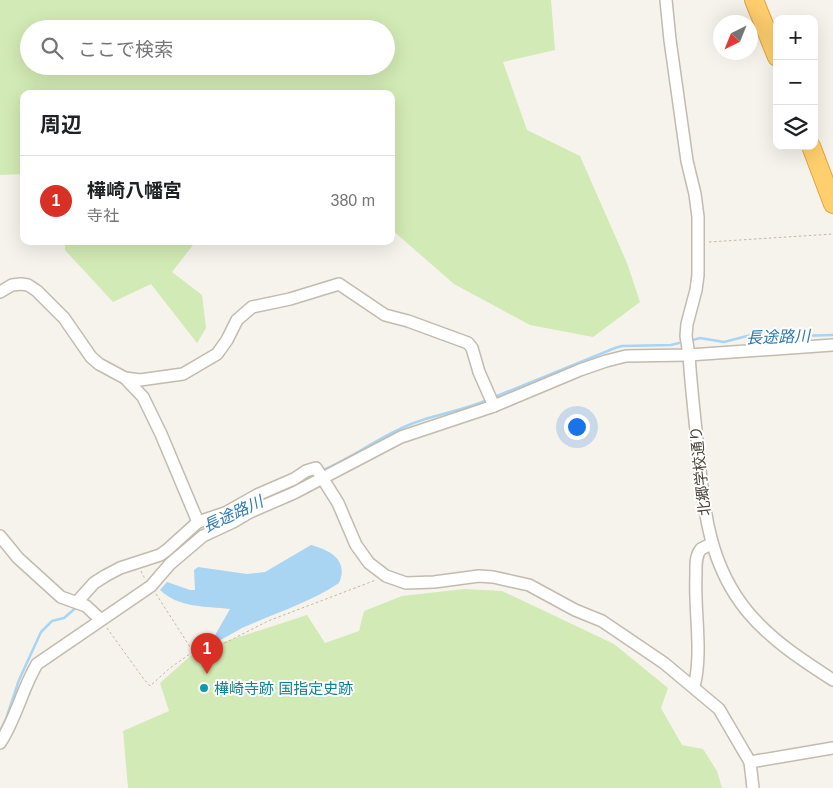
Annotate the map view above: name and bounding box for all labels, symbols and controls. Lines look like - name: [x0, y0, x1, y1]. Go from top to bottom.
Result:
- north arrow: [713, 15, 758, 60]
- map controls: [773, 15, 818, 150]
- button: +: [773, 15, 818, 60]
- search box: [20, 20, 395, 75]
- icon: search: [38, 34, 66, 62]
- text: ここで検索: [78, 39, 173, 60]
- button: −: [773, 60, 818, 105]
- button: layers: [773, 105, 818, 150]
- text: 周辺: [40, 113, 82, 136]
- text: 樺崎八幡宮: [87, 180, 182, 201]
- text: 1: [52, 192, 60, 209]
- text: 380 m: [331, 192, 375, 209]
- text: 寺社: [87, 207, 119, 224]
- water label: 長途路川: [746, 327, 812, 347]
- your location: [564, 414, 590, 440]
- street label: 北郷学校通り: [687, 425, 713, 517]
- water label: 長途路川: [200, 492, 267, 535]
- pin: 1: [191, 633, 223, 674]
- place label: 樺崎寺跡 国指定史跡: [214, 680, 353, 697]
- marker: 樺崎寺跡 国指定史跡: [198, 682, 210, 694]

